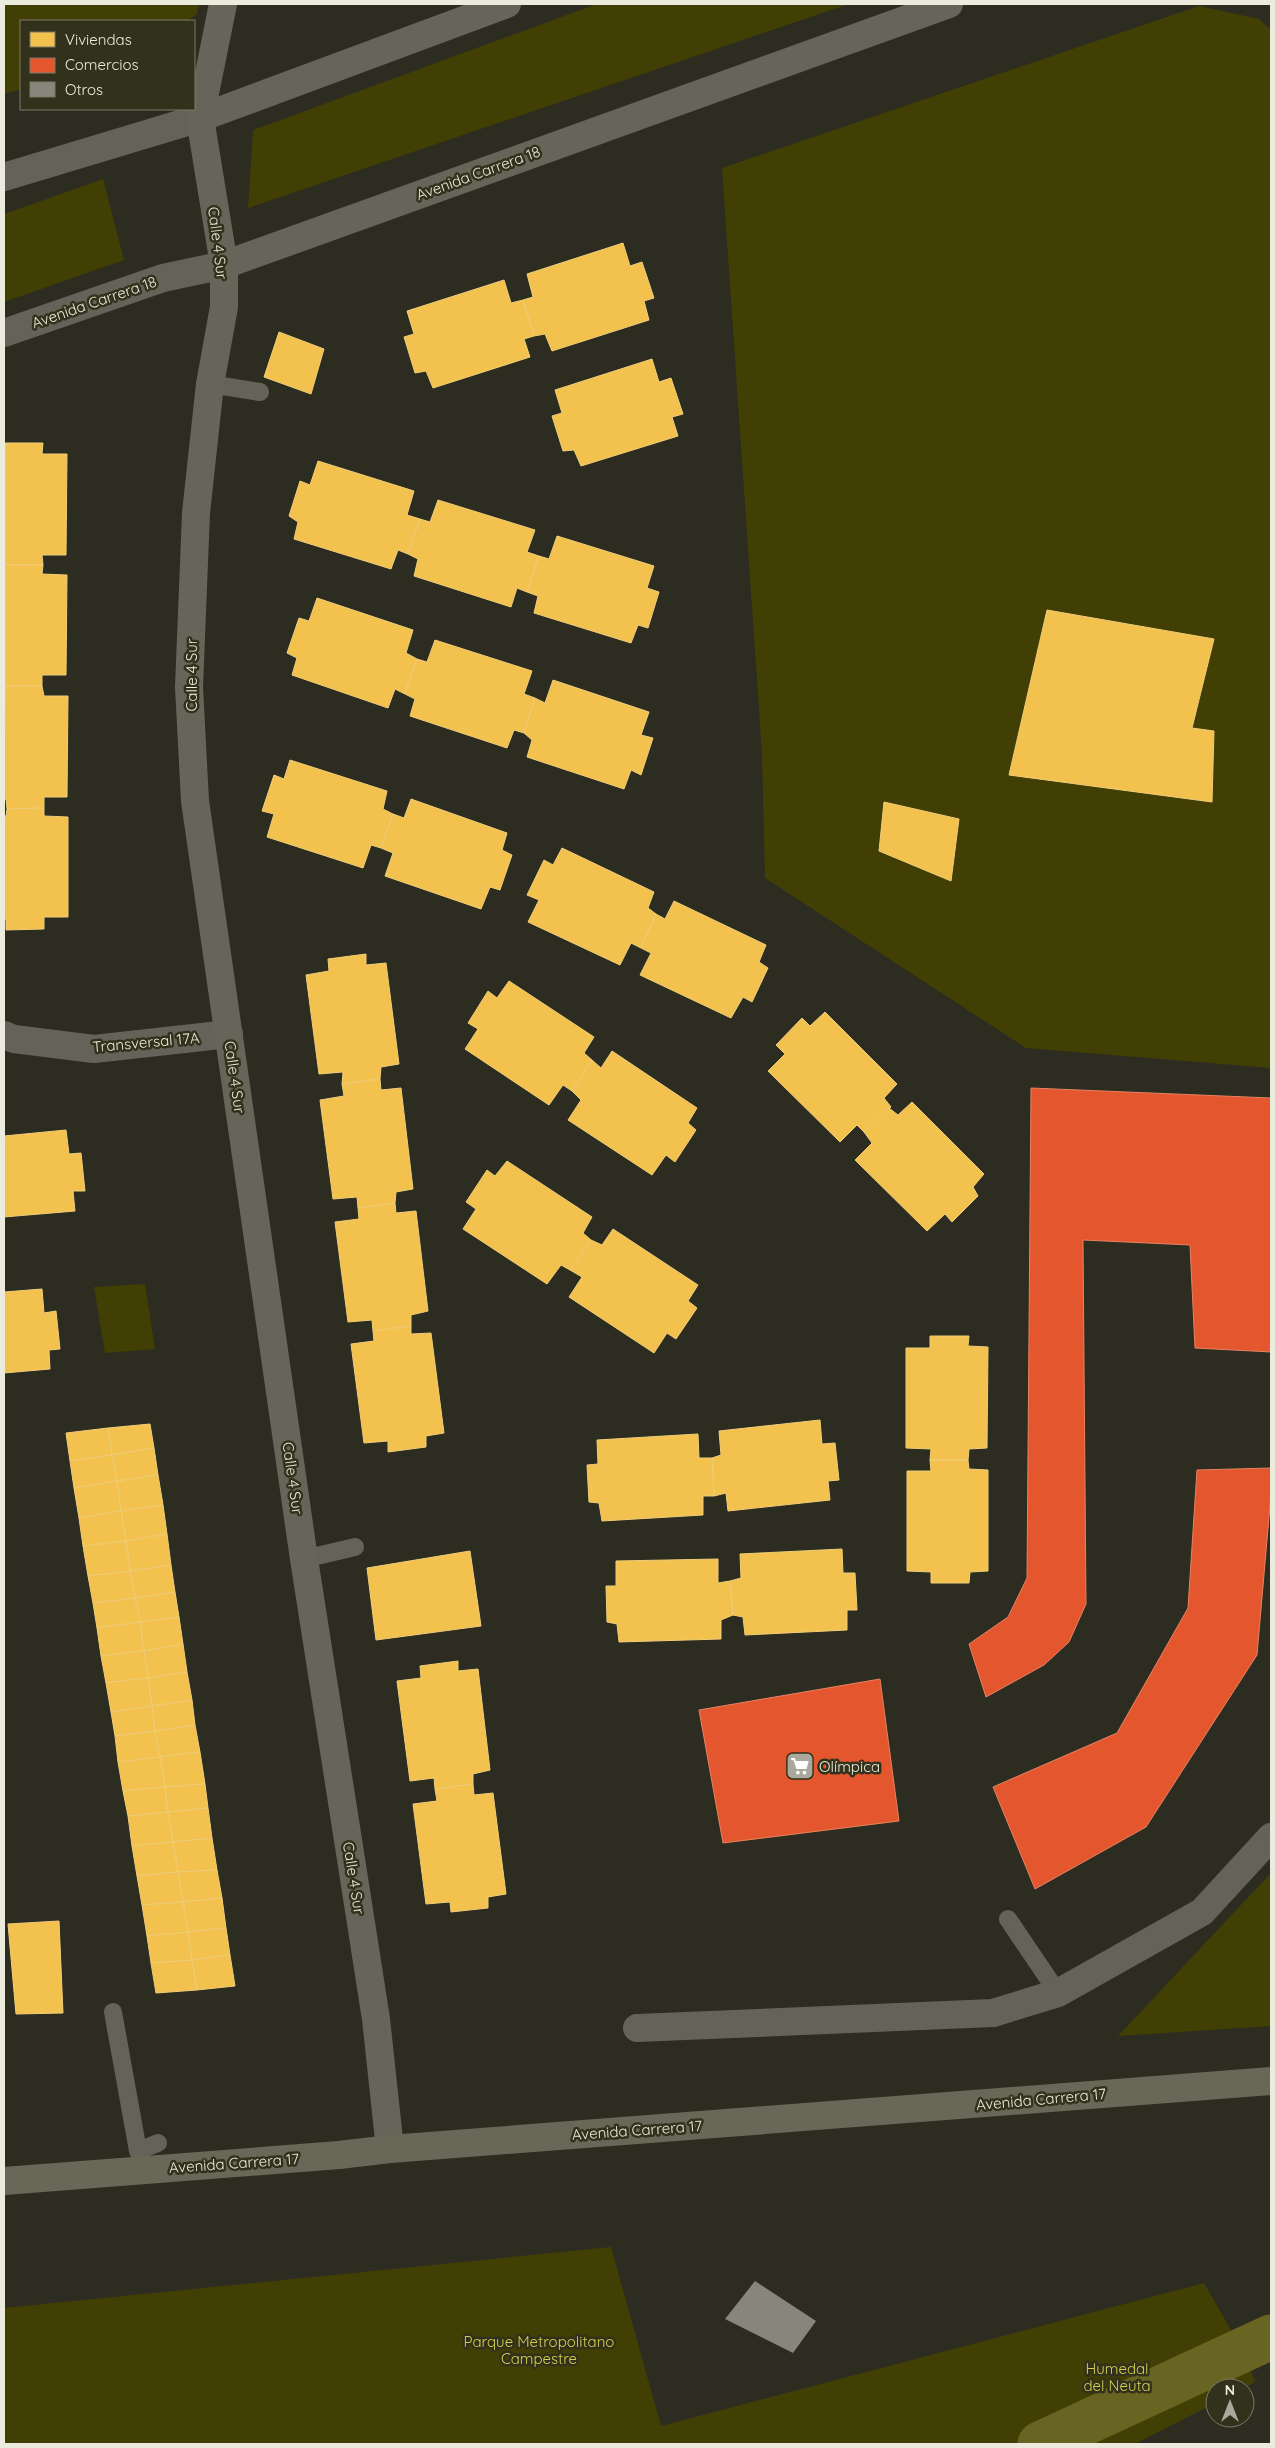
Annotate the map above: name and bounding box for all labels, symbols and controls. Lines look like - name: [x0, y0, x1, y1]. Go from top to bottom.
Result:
- legend: [20, 20, 195, 110]
- text: Viviendas: [65, 30, 132, 49]
- text: Comercios: [65, 55, 139, 74]
- text: Otros: [65, 80, 103, 99]
- street label: Avenida Carrera 18: [413, 142, 543, 204]
- street label: Calle 4 Sur: [204, 206, 232, 281]
- street label: Avenida Carrera 18: [29, 272, 159, 332]
- street label: Calle 4 Sur: [182, 638, 201, 711]
- street label: Transversal 17A: [92, 1028, 201, 1056]
- street label: Calle 4 Sur: [221, 1040, 250, 1115]
- street label: Calle 4 Sur: [279, 1441, 308, 1516]
- supermarket icon: Olímpica: [785, 1751, 815, 1781]
- place label: Olímpica: [819, 1757, 880, 1776]
- street label: Calle 4 Sur: [339, 1840, 369, 1916]
- street label: Avenida Carrera 17: [975, 2084, 1107, 2114]
- street label: Avenida Carrera 17: [571, 2116, 703, 2144]
- street label: Avenida Carrera 17: [168, 2149, 300, 2177]
- park label: Parque Metropolitano Campestre: [464, 2332, 614, 2368]
- park label: Humedal del Neuta: [1083, 2359, 1151, 2395]
- north arrow: [1205, 2378, 1255, 2428]
- text: N: [1225, 2381, 1235, 2399]

